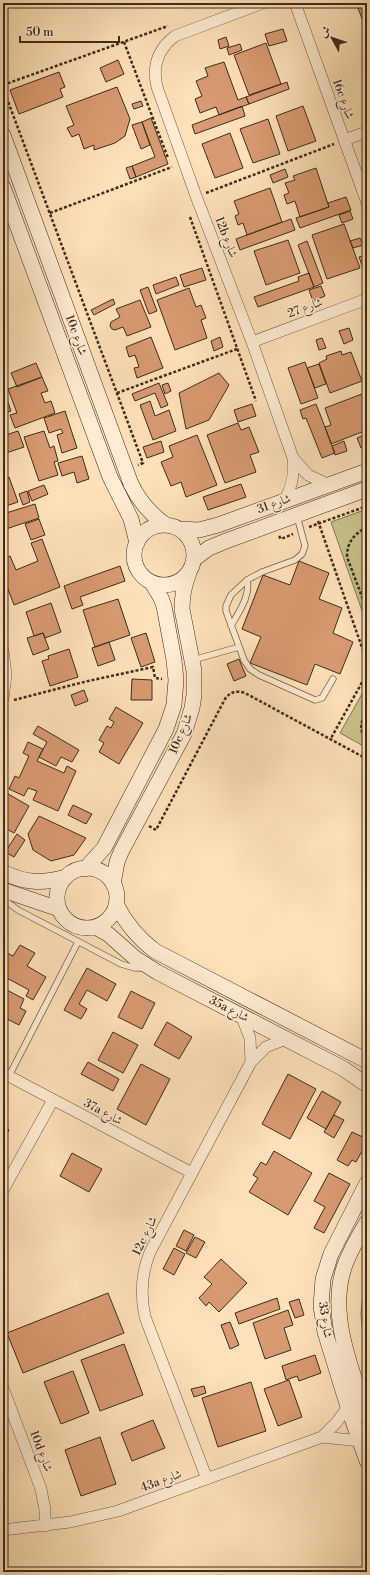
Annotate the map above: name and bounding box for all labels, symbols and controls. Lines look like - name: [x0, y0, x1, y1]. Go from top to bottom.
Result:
- scale bar: [20, 18, 119, 44]
- north arrow: [312, 18, 352, 58]
- text: ش: [316, 23, 334, 41]
- text: 50 m: [26, 25, 54, 40]
- street label: 16c شارع: [326, 77, 357, 122]
- street label: 12b شارع: [209, 215, 241, 261]
- street label: شارع 27: [285, 295, 326, 324]
- street label: 10c شارع: [59, 313, 90, 359]
- street label: شارع 31: [255, 491, 294, 520]
- street label: 10c شارع: [166, 712, 199, 757]
- street label: 35a شارع: [205, 993, 252, 1028]
- street label: 37a شارع: [80, 1096, 125, 1131]
- street label: 12c شارع: [129, 1214, 164, 1259]
- street label: شارع 33: [312, 1301, 335, 1340]
- street label: 10d شارع: [24, 1428, 56, 1475]
- street label: 43a شارع: [138, 1467, 185, 1498]

